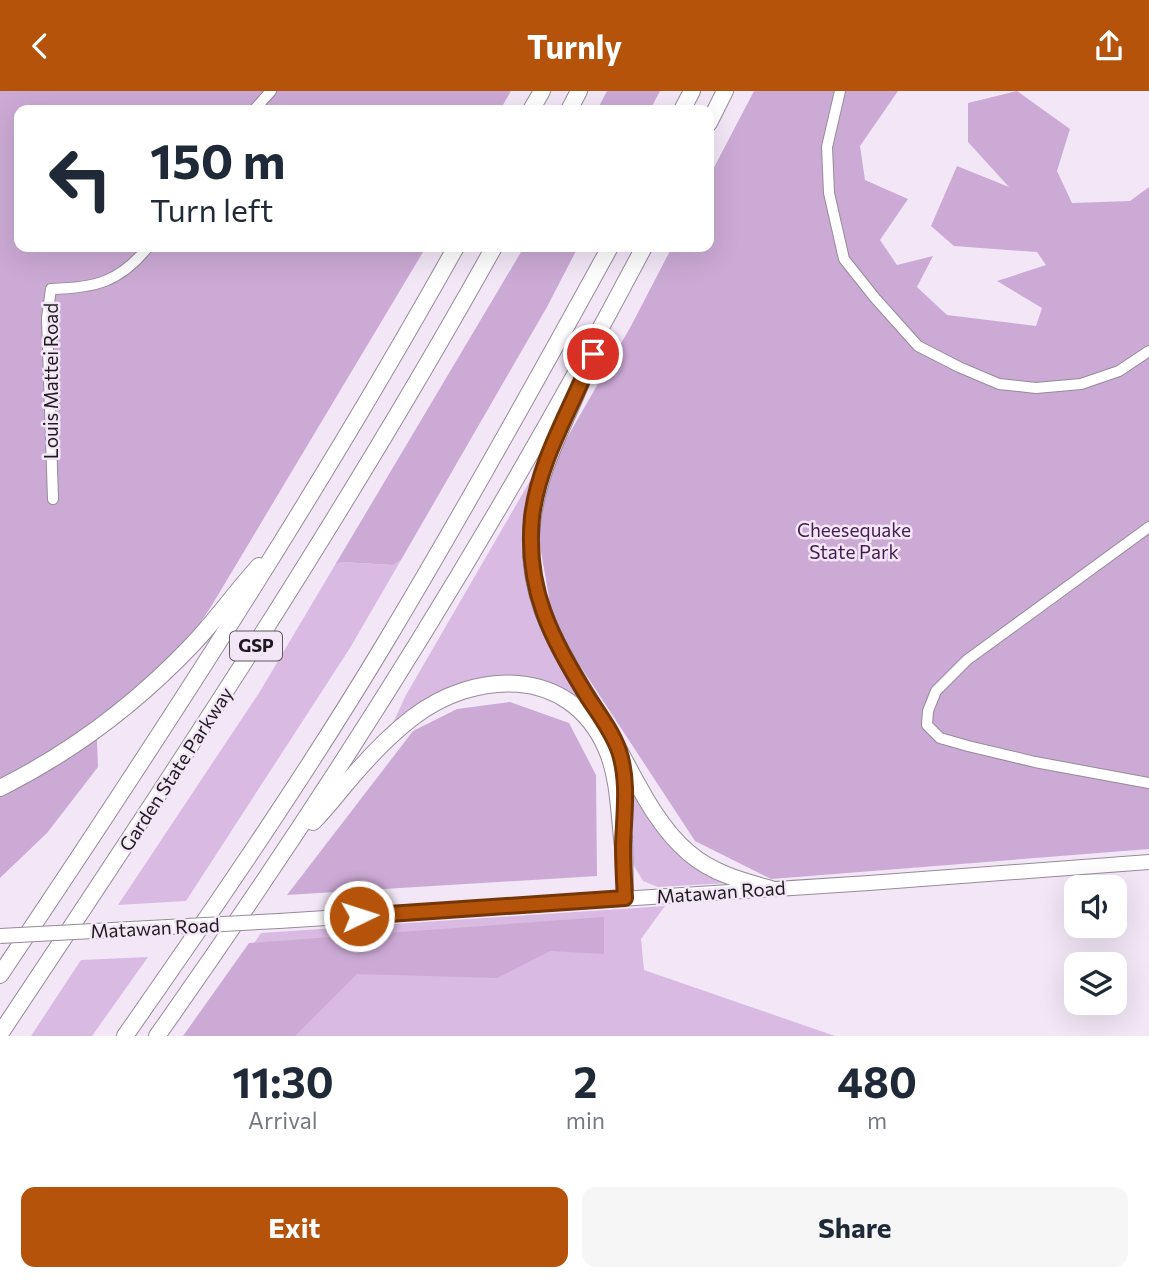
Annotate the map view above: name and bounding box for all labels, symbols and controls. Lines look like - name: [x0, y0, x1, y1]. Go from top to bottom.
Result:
- text: Turnly: [527, 26, 622, 66]
- icon: back: [21, 27, 59, 65]
- icon: share: [1090, 27, 1128, 65]
- text: 150 m: [150, 129, 285, 189]
- icon: left: [35, 133, 126, 224]
- text: Turn left: [150, 189, 274, 229]
- street label: Louis Mattei Road: [39, 303, 62, 459]
- pin: [563, 324, 623, 384]
- icon: arrive: [574, 335, 612, 373]
- park label: Cheesequake State Park: [797, 518, 911, 563]
- road number: GSP: [230, 631, 282, 661]
- street label: Garden State Parkway: [114, 682, 237, 855]
- map controls: [1064, 875, 1127, 1015]
- button: sound: [1064, 875, 1127, 938]
- street label: Matawan Road: [656, 876, 786, 907]
- position arrow: [322, 879, 396, 953]
- street label: Matawan Road: [90, 913, 220, 942]
- button: layers: [1064, 952, 1127, 1015]
- text: 11:30: [232, 1055, 334, 1107]
- text: 2: [573, 1055, 597, 1107]
- text: 480: [837, 1055, 917, 1107]
- text: Arrival: [248, 1106, 318, 1134]
- text: min: [566, 1106, 605, 1134]
- text: m: [867, 1106, 887, 1134]
- button: Exit: [21, 1187, 568, 1267]
- button: Share: [582, 1187, 1128, 1267]

